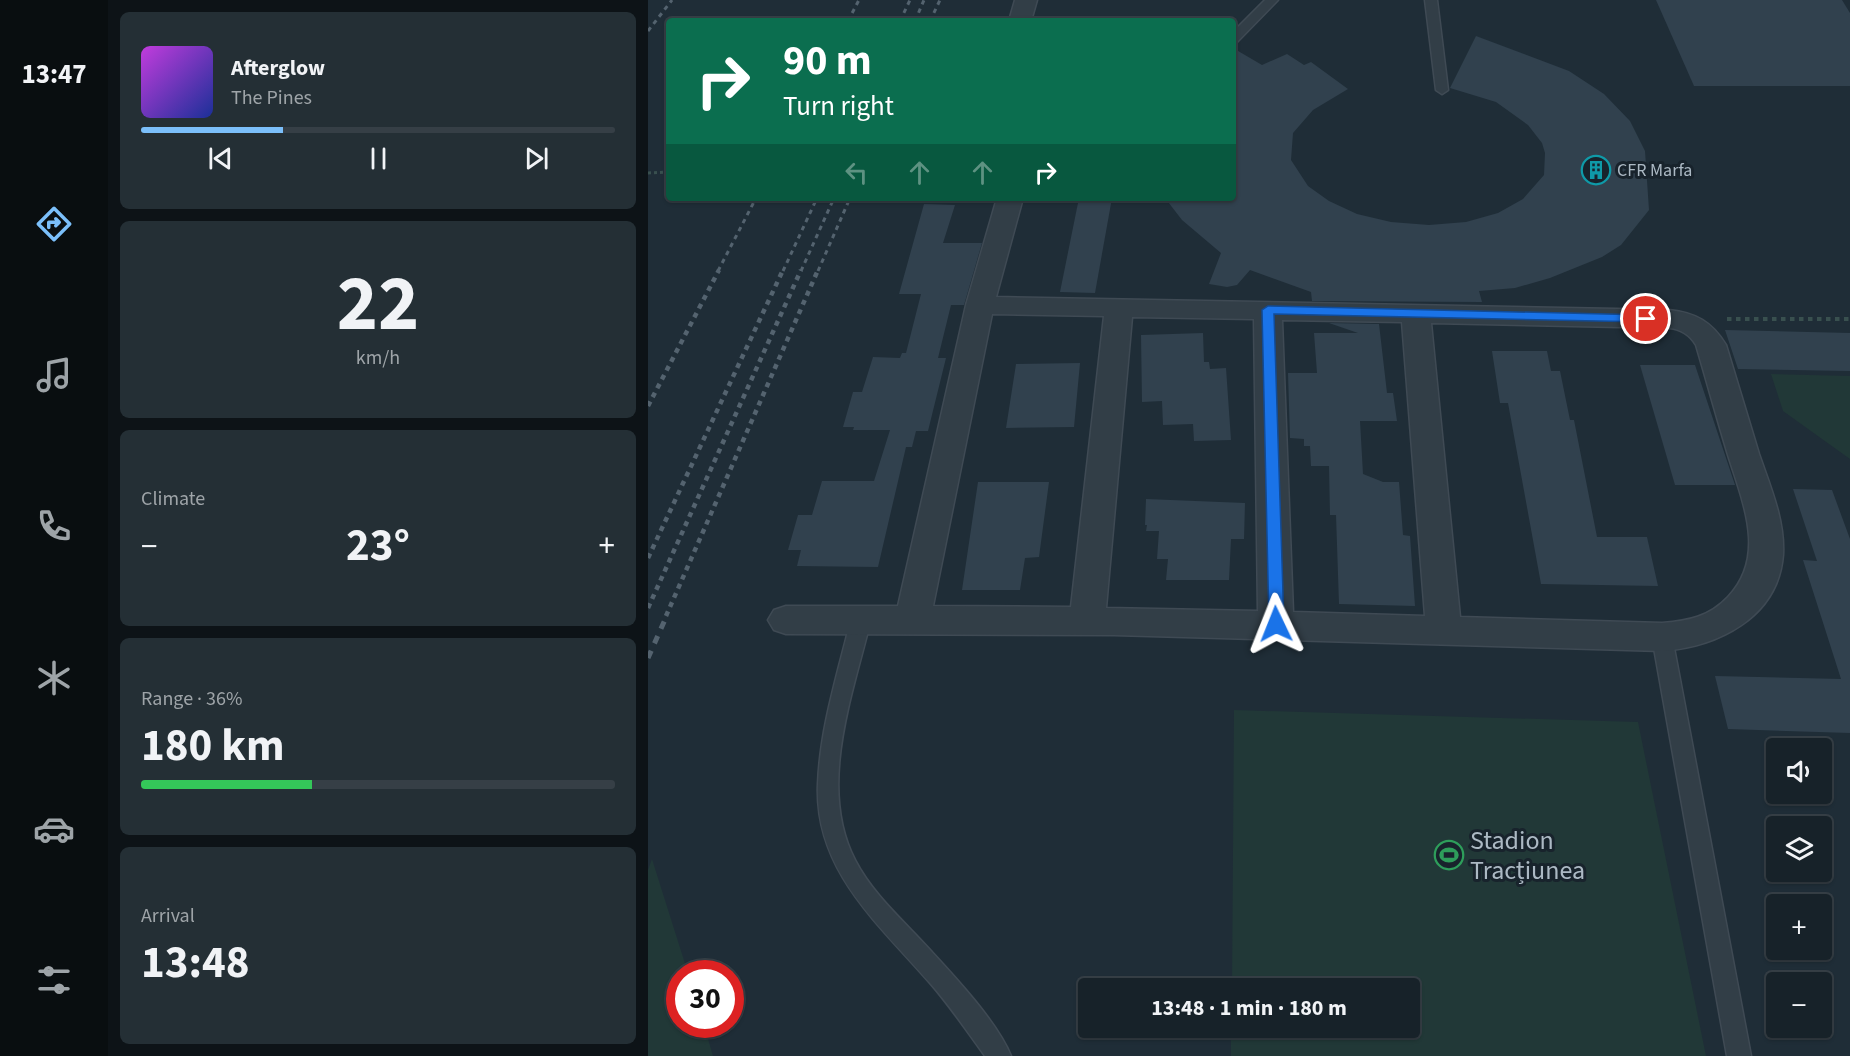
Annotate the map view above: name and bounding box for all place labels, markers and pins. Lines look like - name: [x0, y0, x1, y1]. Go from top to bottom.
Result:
- building icon: CFR Marfa: [1580, 154, 1612, 186]
- place label: CFR Marfa: [1617, 158, 1692, 183]
- pin: [1620, 293, 1671, 344]
- place label: Stadion Tracțiunea: [1470, 822, 1585, 889]
- sports icon: Stadion Tracțiunea: [1433, 839, 1465, 871]

